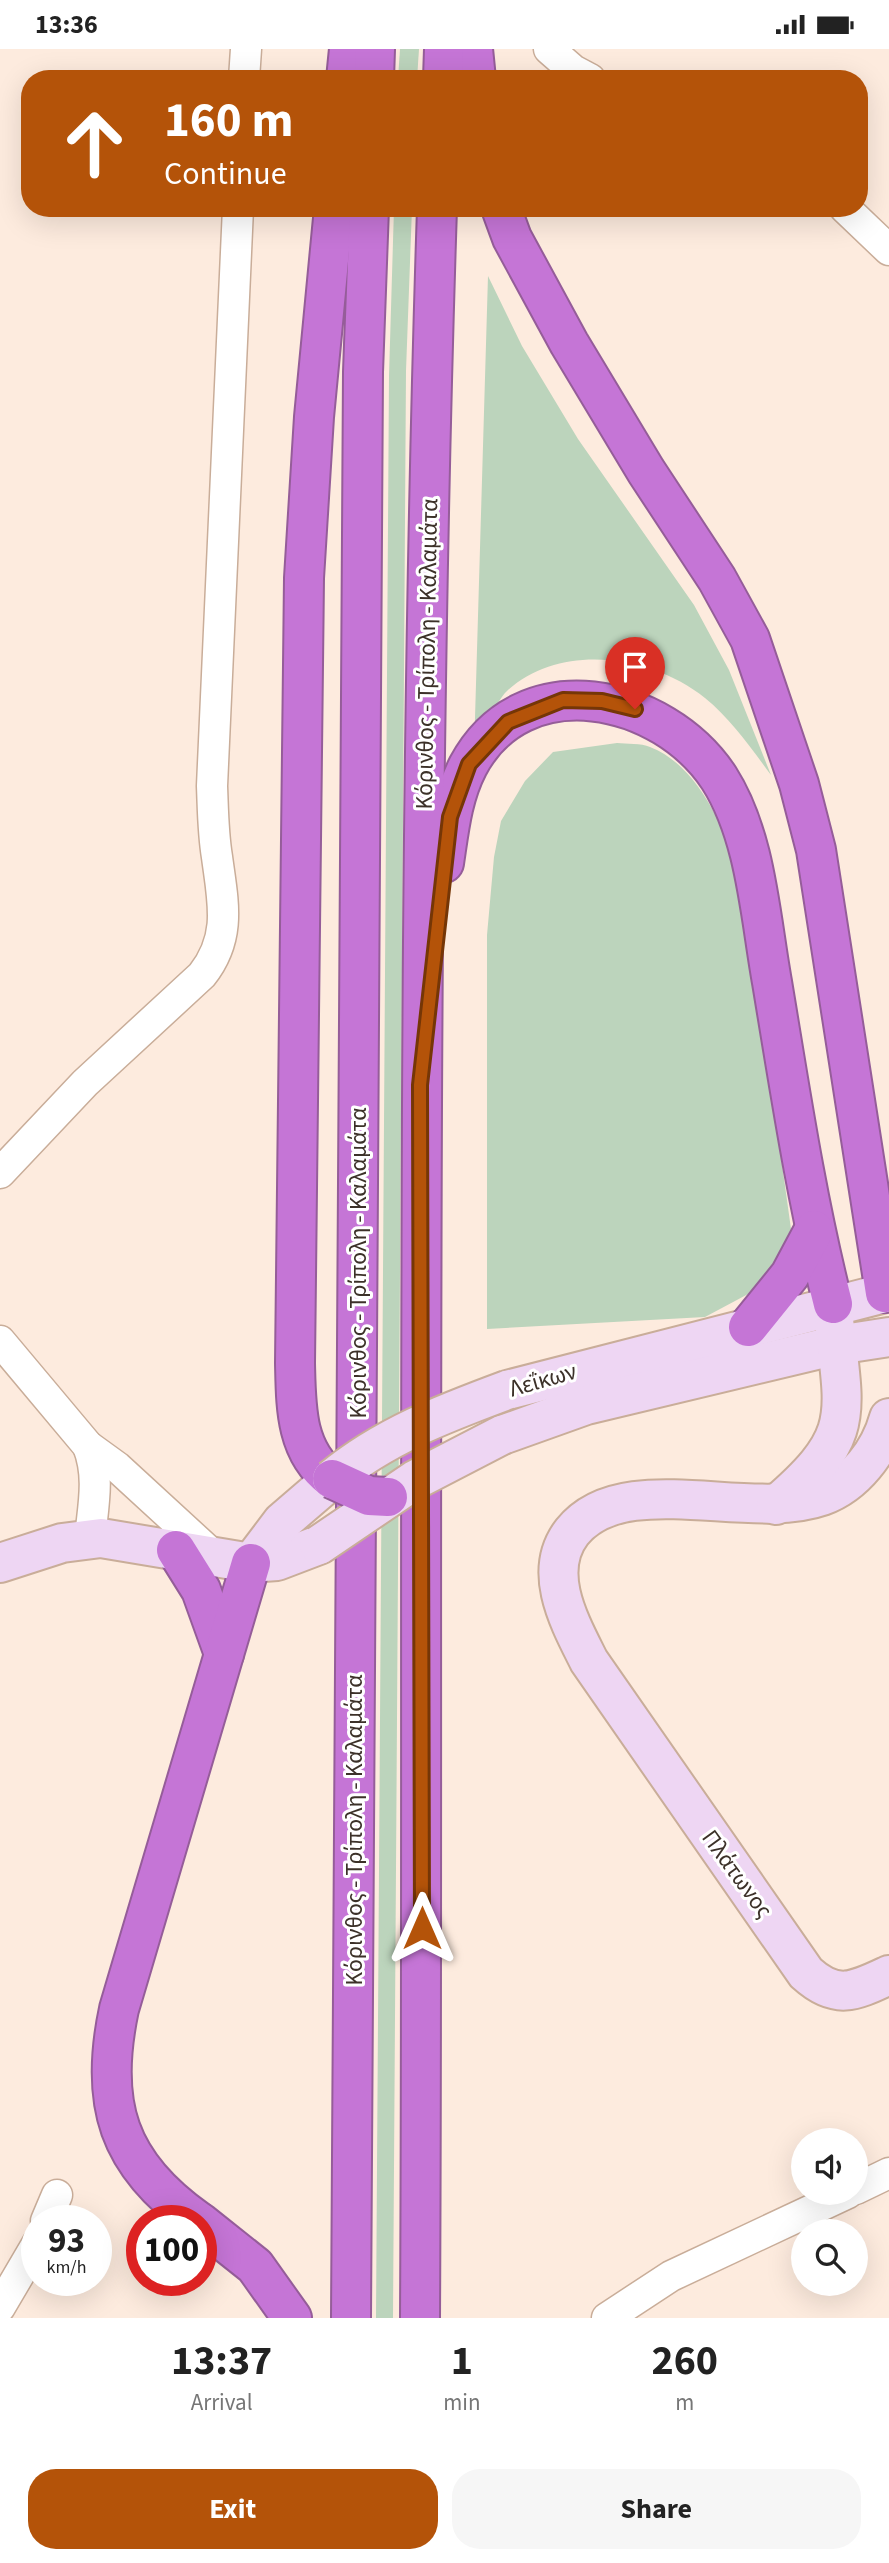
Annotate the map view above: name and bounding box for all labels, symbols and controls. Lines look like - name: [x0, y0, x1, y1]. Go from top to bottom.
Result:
- text: 13:36: [35, 6, 98, 43]
- text: 160 m: [164, 86, 293, 156]
- icon: ahead: [49, 98, 140, 189]
- text: Continue: [164, 151, 287, 197]
- street label: Κόρινθος - Τρίπολη - Καλαμάτα: [407, 497, 447, 810]
- pin: [605, 637, 665, 709]
- icon: arrive: [616, 648, 654, 686]
- street label: Κόρινθος - Τρίπολη - Καλαμάτα: [341, 1107, 376, 1419]
- street label: Λεΐκων: [505, 1354, 581, 1406]
- street label: Κόρινθος - Τρίπολη - Καλαμάτα: [337, 1674, 372, 1986]
- street label: Πλάτωνος: [693, 1822, 781, 1926]
- position arrow: [385, 1891, 459, 1965]
- map controls: [791, 2128, 868, 2296]
- button: sound: [791, 2128, 868, 2205]
- speed limit sign: 100: [126, 2205, 217, 2296]
- text: 93: [48, 2216, 85, 2266]
- button: search: [791, 2219, 868, 2296]
- text: km/h: [47, 2255, 86, 2280]
- text: 13:37: [171, 2331, 272, 2391]
- text: 1: [451, 2331, 473, 2391]
- text: 260: [651, 2331, 718, 2391]
- text: Arrival: [191, 2386, 253, 2419]
- text: min: [443, 2386, 481, 2419]
- text: m: [675, 2386, 694, 2419]
- button: Exit: [28, 2469, 438, 2549]
- button: Share: [452, 2469, 861, 2549]

